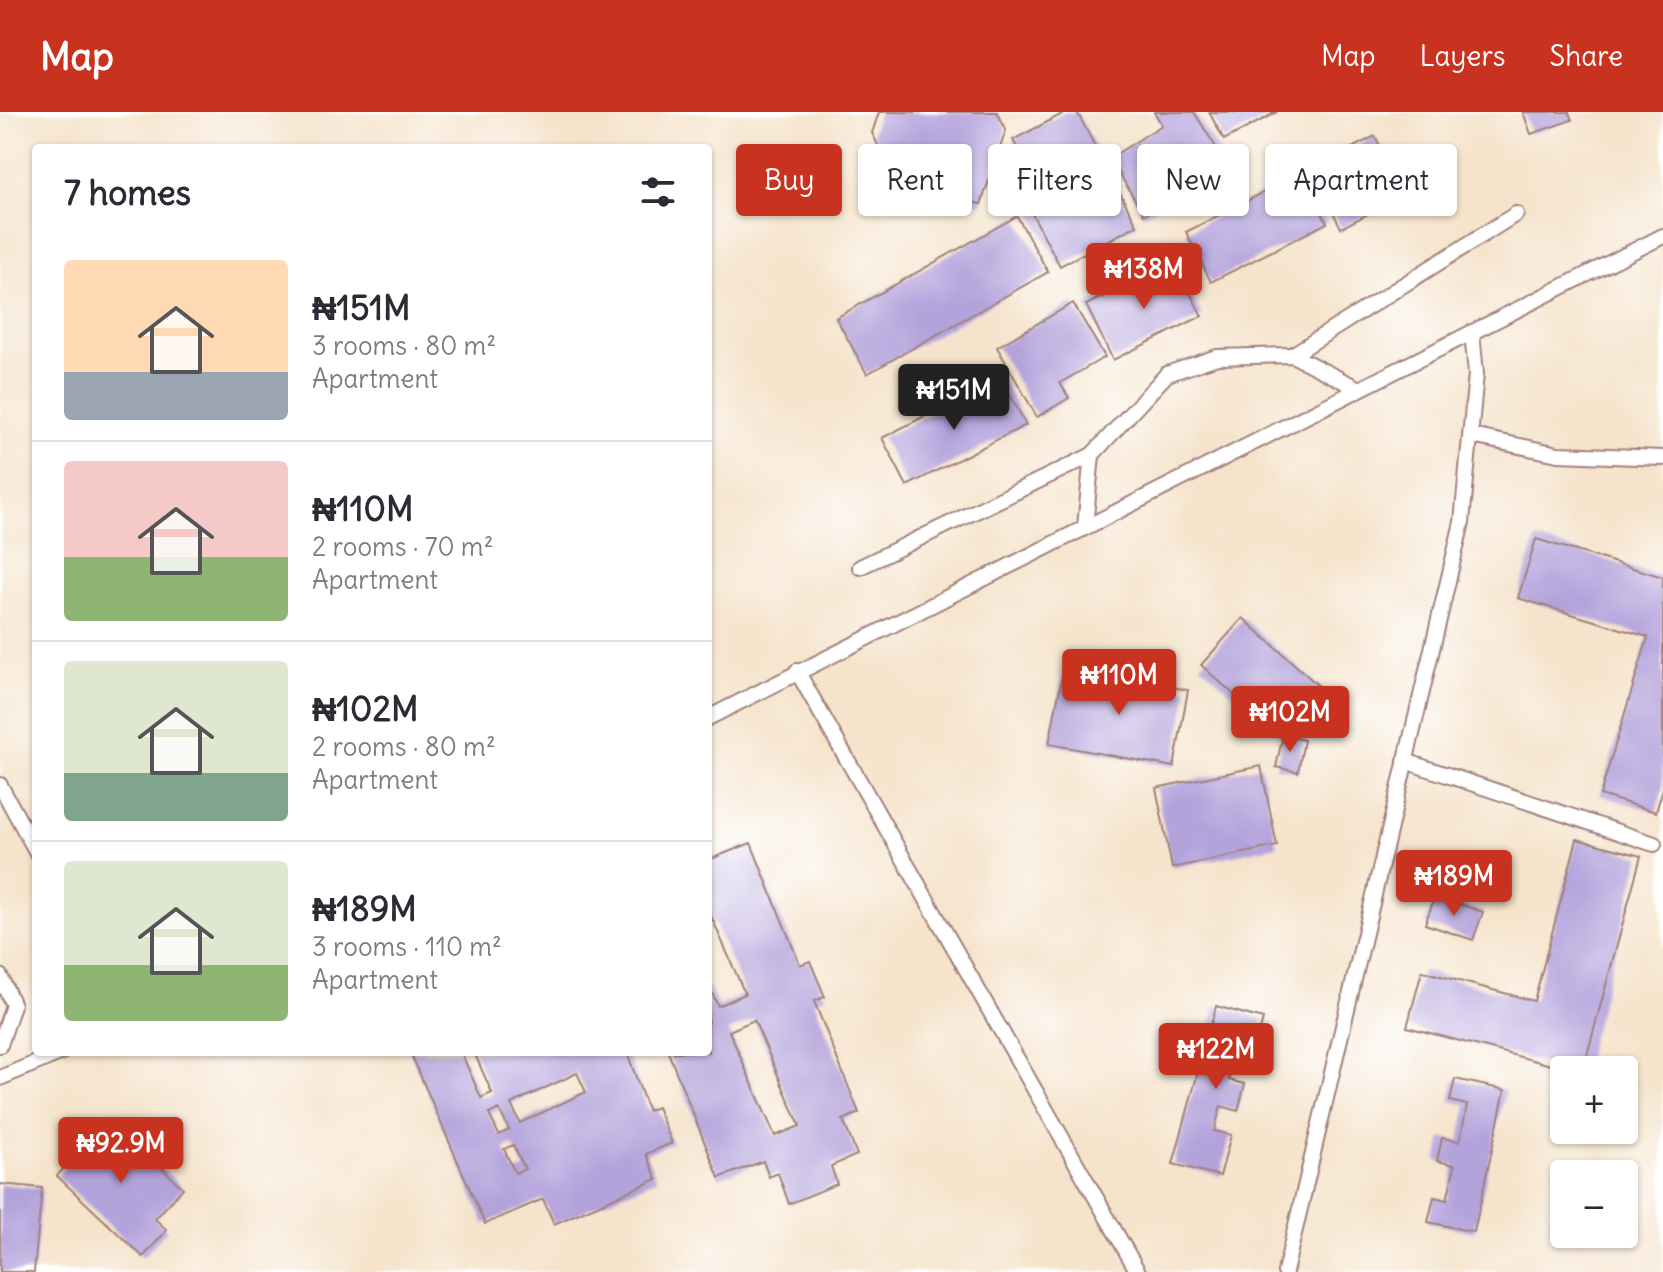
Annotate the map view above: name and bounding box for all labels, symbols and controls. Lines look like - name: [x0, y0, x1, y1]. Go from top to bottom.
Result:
- text: Map: [40, 33, 114, 80]
- text: Map: [1321, 38, 1376, 74]
- text: Layers: [1420, 38, 1506, 74]
- text: Share: [1550, 38, 1623, 74]
- chip: Buy: [736, 144, 842, 216]
- chip: Rent: [858, 144, 972, 216]
- chip: Filters: [988, 144, 1121, 216]
- chip: New: [1137, 144, 1249, 216]
- chip: Apartment: [1265, 144, 1457, 216]
- icon: filters: [636, 170, 680, 214]
- text: 7 homes: [64, 171, 191, 214]
- pin: ₦138M: [1088, 243, 1200, 311]
- text: ₦138M: [1104, 252, 1184, 285]
- text: ₦151M: [312, 286, 411, 329]
- icon: home: [128, 292, 224, 388]
- text: 3 rooms · 80 m²: [312, 329, 496, 362]
- text: Apartment: [312, 362, 438, 395]
- pin: ₦151M: [898, 364, 1010, 432]
- text: ₦151M: [916, 373, 992, 406]
- text: ₦110M: [312, 487, 414, 530]
- icon: home: [128, 493, 224, 589]
- text: 2 rooms · 70 m²: [312, 530, 493, 563]
- text: Apartment: [312, 563, 438, 596]
- pin: ₦110M: [1063, 649, 1175, 717]
- text: ₦110M: [1080, 658, 1158, 691]
- pin: ₦102M: [1234, 686, 1346, 754]
- text: ₦102M: [312, 687, 419, 730]
- icon: home: [128, 693, 224, 789]
- text: ₦102M: [1249, 695, 1331, 728]
- text: 2 rooms · 80 m²: [312, 730, 496, 763]
- text: Apartment: [312, 763, 438, 796]
- pin: ₦189M: [1398, 850, 1510, 918]
- text: ₦189M: [1414, 859, 1494, 892]
- text: ₦189M: [312, 887, 417, 930]
- icon: home: [128, 893, 224, 989]
- text: 3 rooms · 110 m²: [312, 930, 502, 963]
- text: Apartment: [312, 963, 438, 996]
- pin: ₦122M: [1160, 1023, 1272, 1091]
- text: ₦122M: [1177, 1032, 1255, 1065]
- map controls: [1550, 1056, 1638, 1248]
- button: +: [1550, 1056, 1638, 1144]
- pin: ₦92.9M: [56, 1117, 186, 1185]
- text: ₦92.9M: [76, 1126, 166, 1159]
- button: −: [1550, 1160, 1638, 1248]

